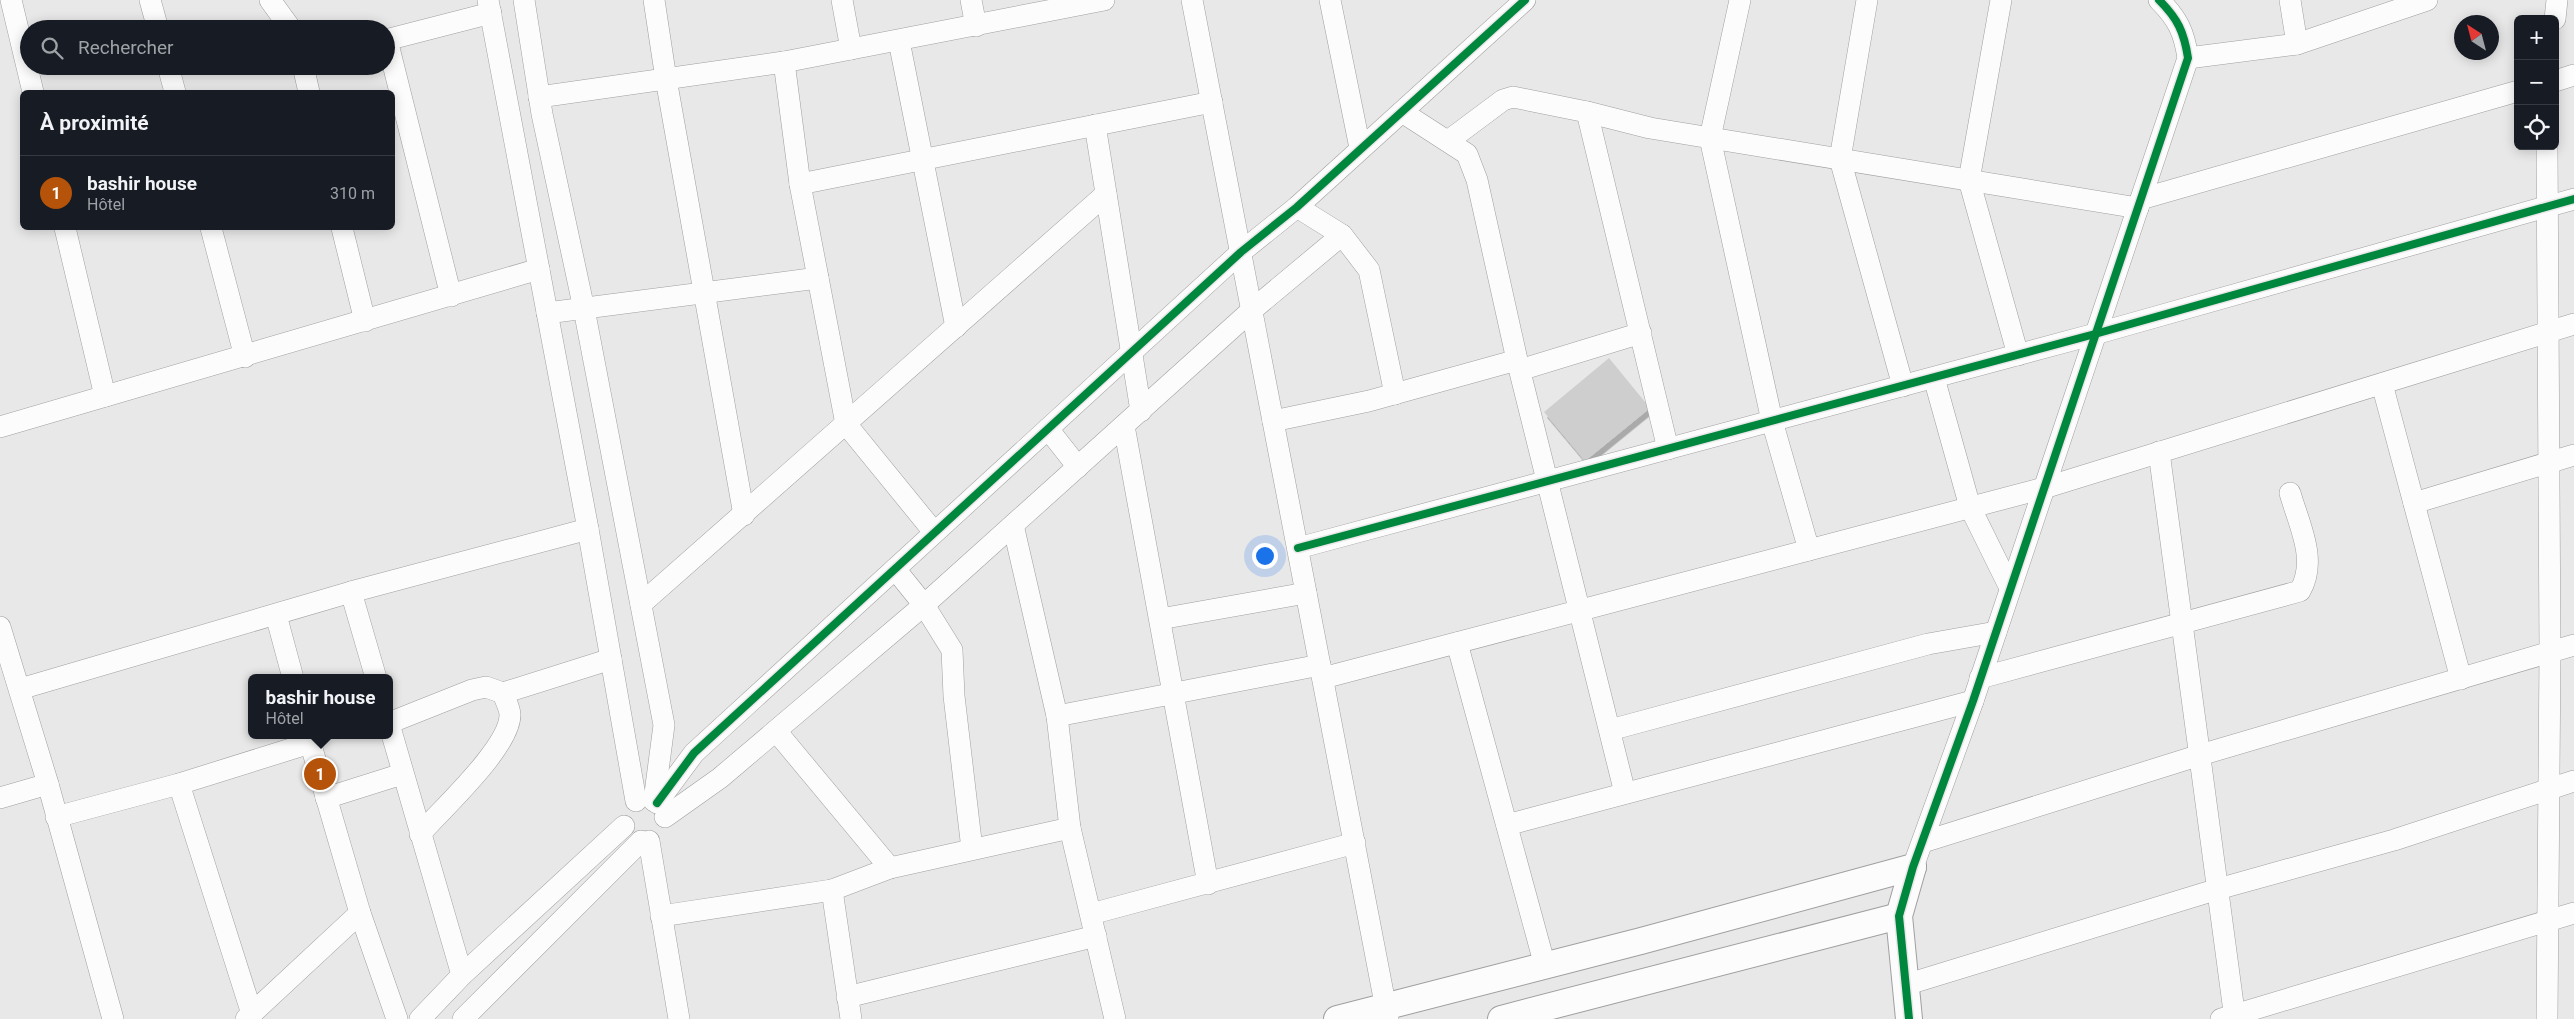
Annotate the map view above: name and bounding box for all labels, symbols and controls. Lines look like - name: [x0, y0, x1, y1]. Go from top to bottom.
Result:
- north arrow: [2454, 15, 2499, 60]
- map controls: [2514, 15, 2559, 150]
- button: +: [2514, 15, 2559, 60]
- search box: [20, 20, 395, 75]
- icon: search: [38, 34, 66, 62]
- text: Rechercher: [78, 36, 173, 59]
- button: −: [2514, 60, 2559, 105]
- button: locate: [2514, 105, 2559, 150]
- text: À proximité: [40, 111, 149, 135]
- text: bashir house: [87, 172, 197, 195]
- text: 1: [51, 184, 61, 203]
- text: 310 m: [330, 184, 375, 203]
- text: Hôtel: [87, 195, 125, 214]
- your location: [1252, 543, 1278, 569]
- popup: [248, 674, 393, 739]
- text: bashir house: [266, 686, 376, 709]
- text: Hôtel: [266, 709, 304, 728]
- pin: 1: [304, 755, 336, 793]

